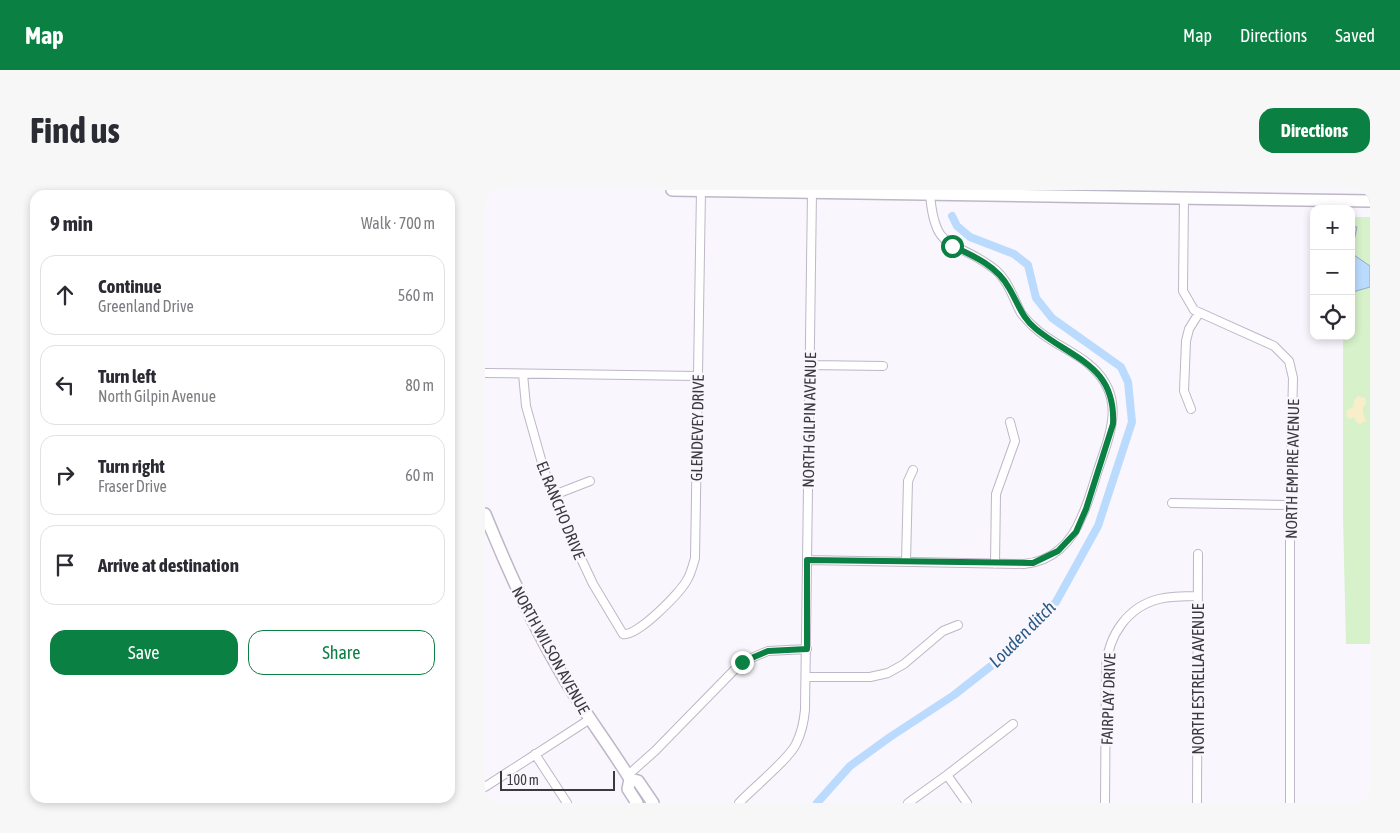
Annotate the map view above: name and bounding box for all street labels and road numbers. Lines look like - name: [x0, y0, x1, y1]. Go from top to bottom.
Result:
- street label: NORTH GILPIN AVENUE: [799, 352, 819, 488]
- street label: GLENDEVEY DRIVE: [687, 374, 707, 481]
- street label: NORTH EMPIRE AVENUE: [1282, 399, 1302, 539]
- street label: EL RANCHO DRIVE: [533, 458, 589, 562]
- street label: NORTH WILSON AVENUE: [509, 583, 594, 717]
- street label: NORTH ESTRELLA AVENUE: [1189, 603, 1207, 754]
- street label: FAIRPLAY DRIVE: [1097, 652, 1119, 745]

